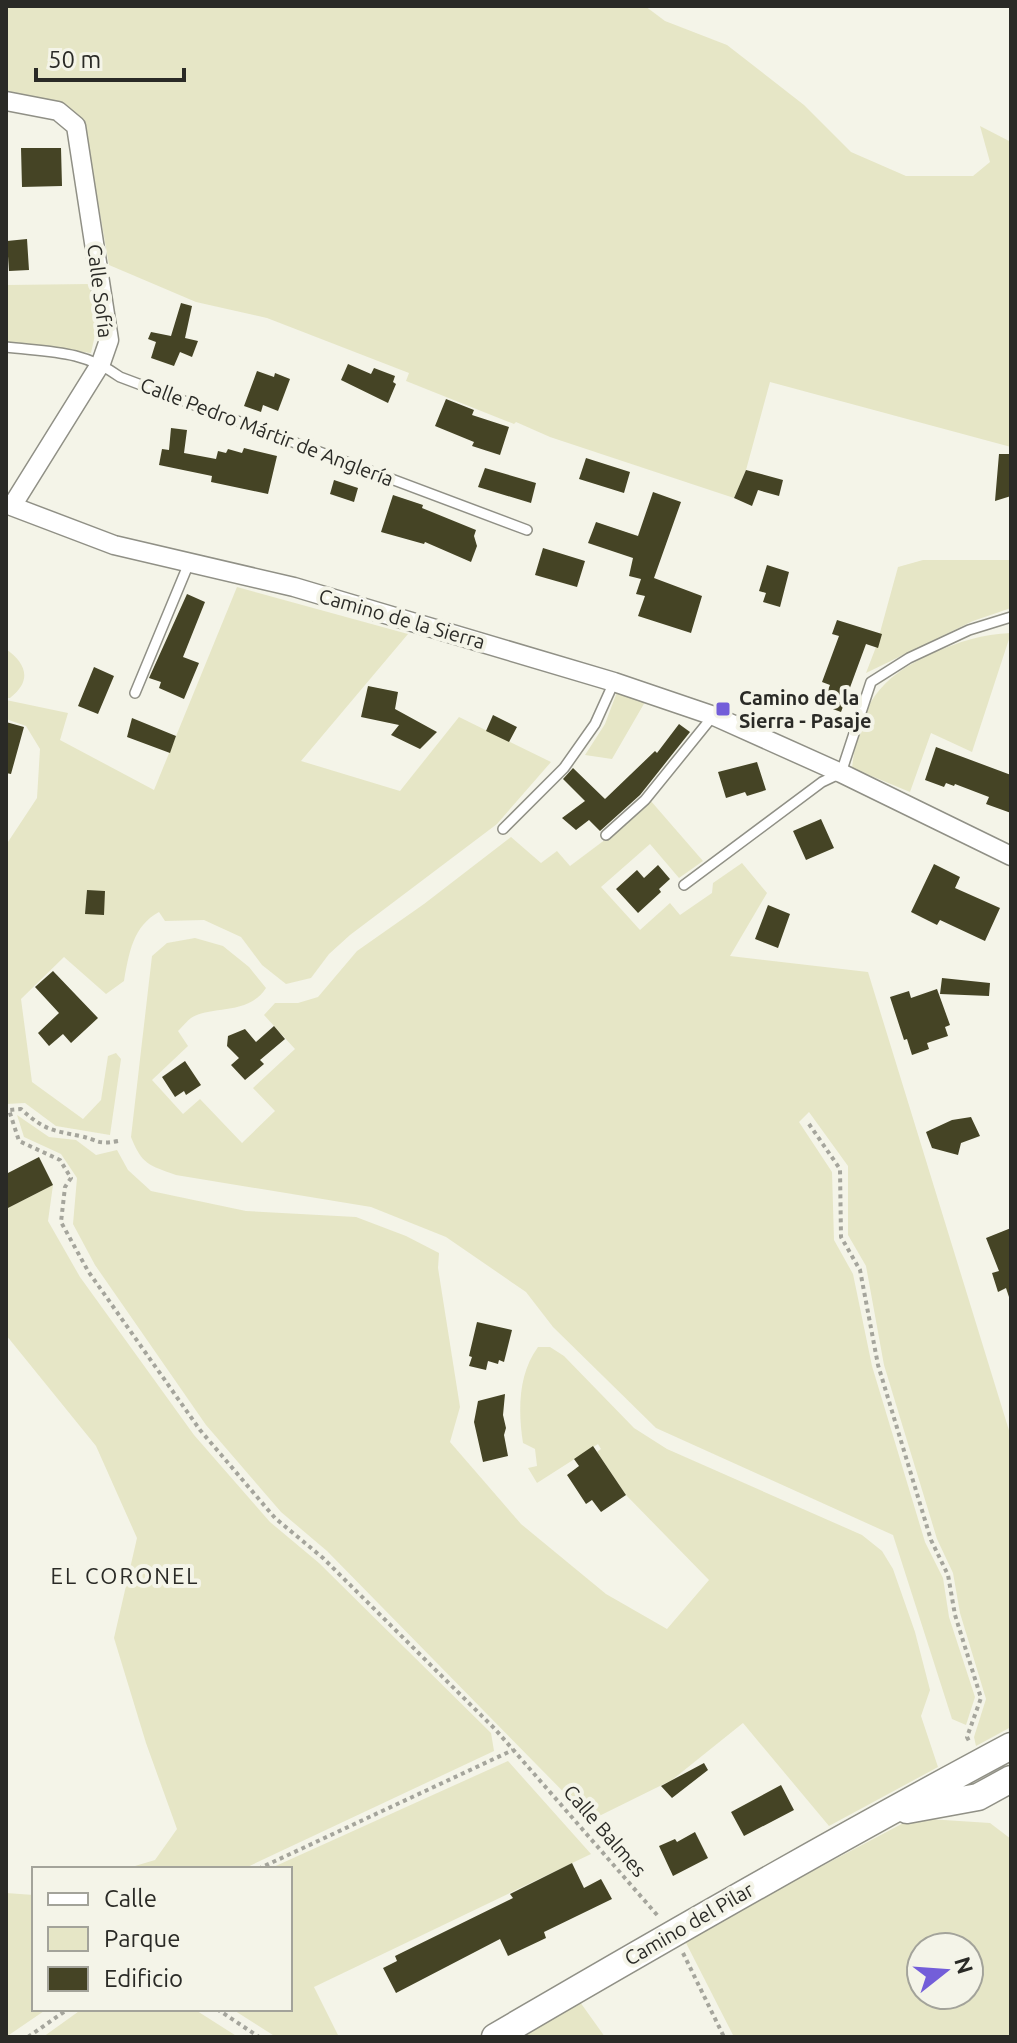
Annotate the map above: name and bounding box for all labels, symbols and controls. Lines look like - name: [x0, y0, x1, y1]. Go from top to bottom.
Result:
- scale bar: [36, 32, 184, 82]
- text: 50 m: [48, 46, 101, 73]
- street label: Calle Sofía: [83, 243, 118, 339]
- street label: Calle Pedro Mártir de Anglería: [137, 373, 397, 491]
- street label: Camino de la Sierra: [316, 584, 488, 653]
- place label: Camino de la Sierra - Pasaje: [739, 686, 872, 732]
- marker: Camino de la Sierra - Pasaje: [714, 700, 732, 718]
- district label: EL CORONEL: [51, 1563, 199, 1588]
- street label: Calle Balmes: [559, 1780, 651, 1881]
- legend: [32, 1867, 292, 2011]
- street label: Camino del Pilar: [620, 1877, 758, 1970]
- text: Calle: [104, 1885, 157, 1912]
- text: Parque: [104, 1925, 181, 1952]
- north arrow: [905, 1931, 985, 2011]
- text: N: [950, 1953, 979, 1977]
- text: Edificio: [104, 1965, 183, 1992]

